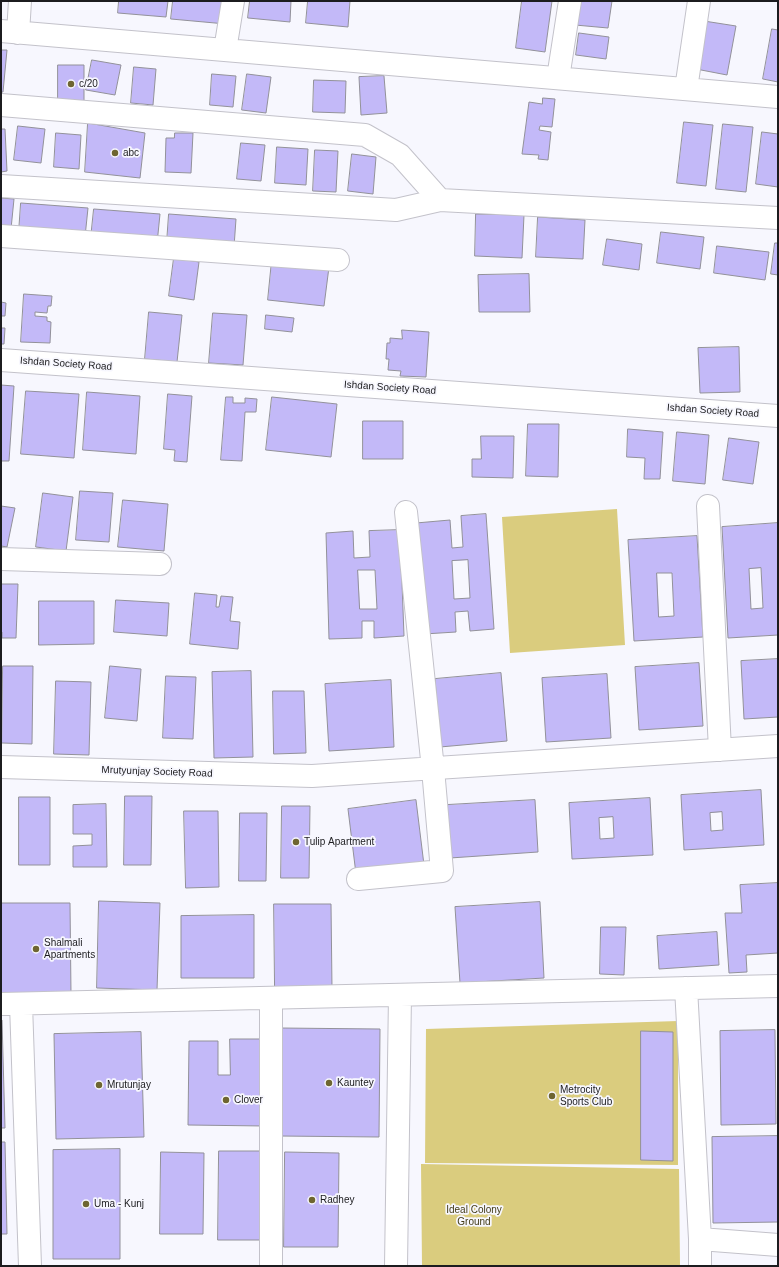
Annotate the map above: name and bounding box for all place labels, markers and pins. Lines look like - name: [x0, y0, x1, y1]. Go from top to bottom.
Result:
- place label: c/20: [79, 78, 98, 90]
- marker: c/20: [66, 79, 76, 89]
- place label: abc: [123, 147, 139, 159]
- marker: abc: [110, 148, 120, 158]
- place label: Tulip Apartment: [304, 836, 374, 848]
- marker: Tulip Apartment: [291, 837, 301, 847]
- place label: Shalmali Apartments: [44, 937, 95, 960]
- marker: Shalmali Apartments: [31, 944, 41, 954]
- place label: Kauntey: [337, 1077, 374, 1089]
- marker: Kauntey: [324, 1078, 334, 1088]
- place label: Mrutunjay: [107, 1079, 151, 1091]
- marker: Mrutunjay: [94, 1080, 104, 1090]
- place label: Metrocity Sports Club: [560, 1084, 612, 1108]
- marker: Metrocity Sports Club: [547, 1091, 557, 1101]
- place label: Clover: [234, 1094, 263, 1106]
- marker: Clover: [221, 1095, 231, 1105]
- place label: Radhey: [320, 1194, 354, 1206]
- marker: Radhey: [307, 1195, 317, 1205]
- place label: Uma - Kunj: [94, 1198, 144, 1210]
- marker: Uma - Kunj: [81, 1199, 91, 1209]

